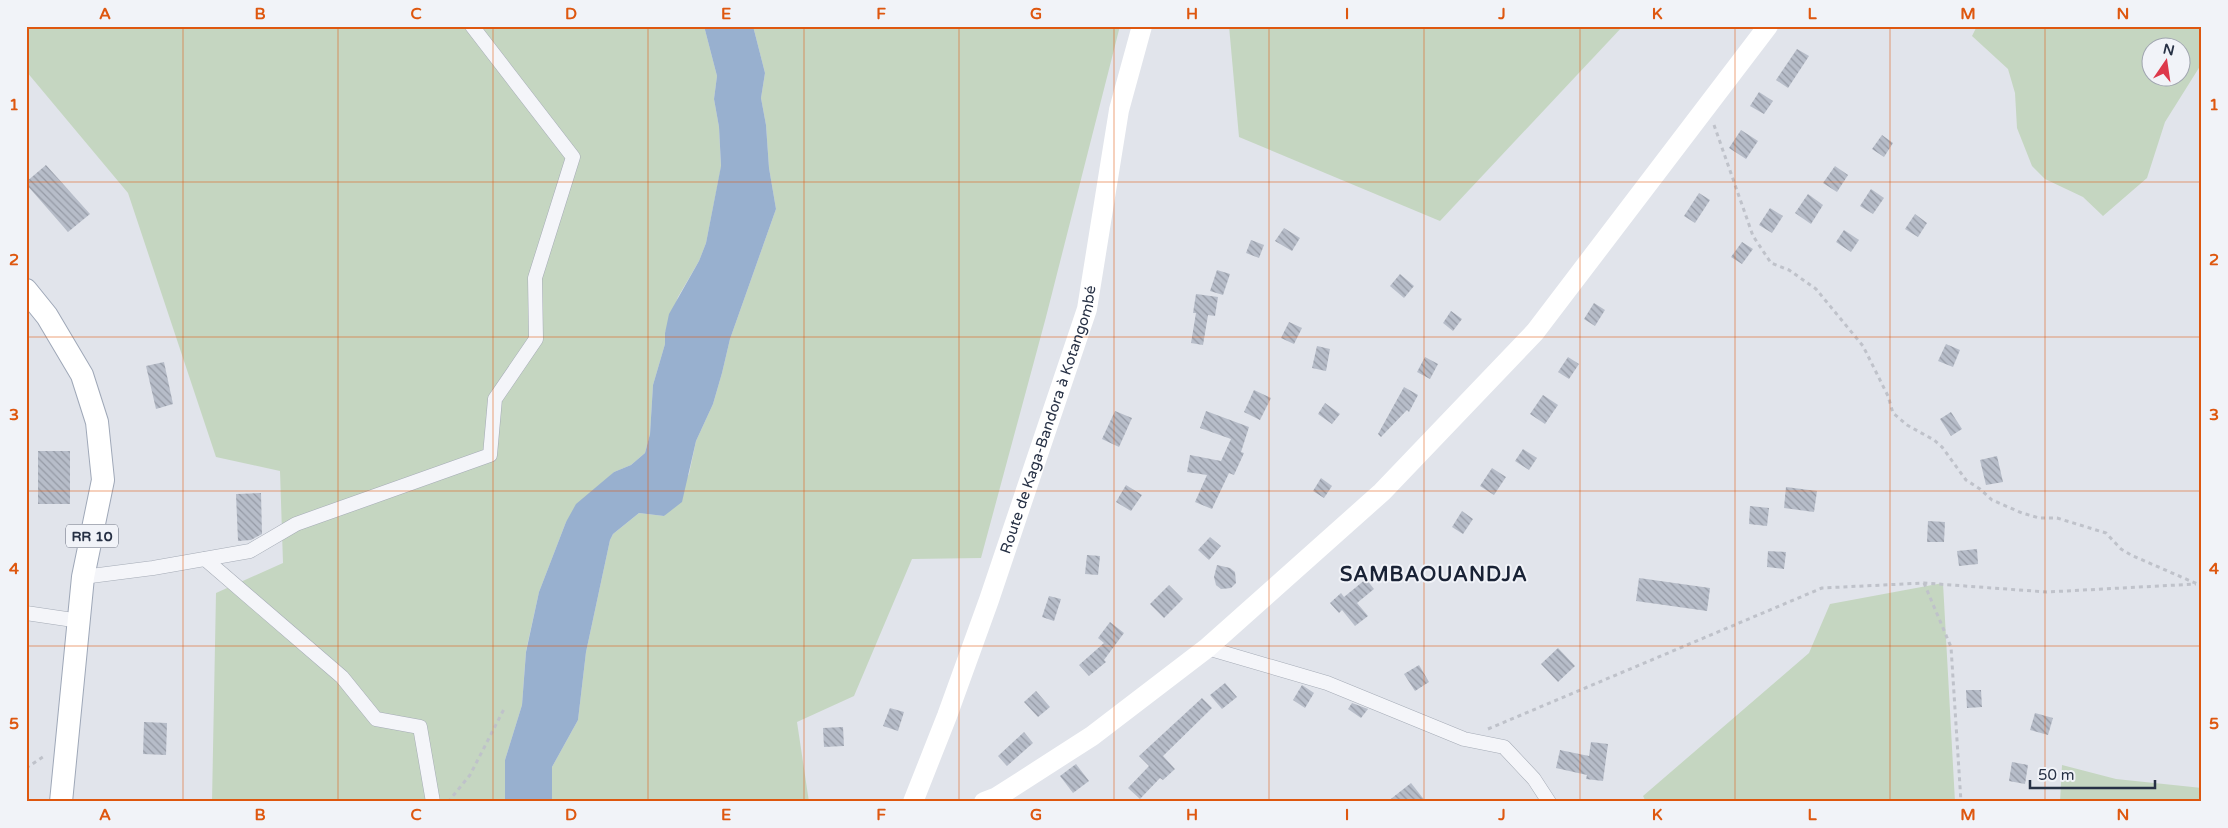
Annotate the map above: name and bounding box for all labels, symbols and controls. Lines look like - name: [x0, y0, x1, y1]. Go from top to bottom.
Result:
- text: A: [99, 4, 111, 24]
- text: B: [254, 4, 266, 24]
- text: C: [410, 4, 422, 24]
- text: D: [565, 4, 577, 24]
- text: E: [721, 4, 731, 24]
- text: F: [876, 4, 886, 24]
- text: G: [1030, 4, 1042, 24]
- text: H: [1186, 4, 1198, 24]
- text: I: [1345, 4, 1349, 24]
- text: J: [1497, 4, 1506, 24]
- text: K: [1652, 4, 1663, 24]
- text: L: [1807, 4, 1817, 24]
- text: M: [1960, 4, 1976, 24]
- text: N: [2117, 4, 2129, 24]
- north arrow: [2140, 38, 2190, 88]
- text: N: [2161, 40, 2176, 59]
- text: 1: [9, 95, 19, 115]
- text: 1: [2209, 95, 2219, 115]
- text: 2: [9, 250, 19, 270]
- text: 2: [2209, 250, 2219, 270]
- street label: Route de Kaga-Bandora à Kotangombé: [996, 284, 1100, 556]
- text: 3: [9, 405, 19, 425]
- text: 3: [2209, 405, 2219, 425]
- road number: RR 10: [66, 524, 118, 548]
- text: 4: [9, 559, 19, 579]
- text: 4: [2209, 559, 2219, 579]
- district label: SAMBAOUANDJA: [1340, 563, 1528, 587]
- text: 5: [9, 714, 19, 734]
- text: 5: [2209, 714, 2219, 734]
- scale bar: [2030, 758, 2156, 790]
- text: 50 m: [2038, 766, 2075, 784]
- text: A: [99, 805, 111, 825]
- text: B: [254, 805, 266, 825]
- text: C: [410, 805, 422, 825]
- text: D: [565, 805, 577, 825]
- text: E: [721, 805, 731, 825]
- text: F: [876, 805, 886, 825]
- text: G: [1030, 805, 1042, 825]
- text: H: [1186, 805, 1198, 825]
- text: I: [1345, 805, 1349, 825]
- text: J: [1497, 805, 1506, 825]
- text: K: [1652, 805, 1663, 825]
- text: L: [1807, 805, 1817, 825]
- text: M: [1960, 805, 1976, 825]
- text: N: [2117, 805, 2129, 825]

